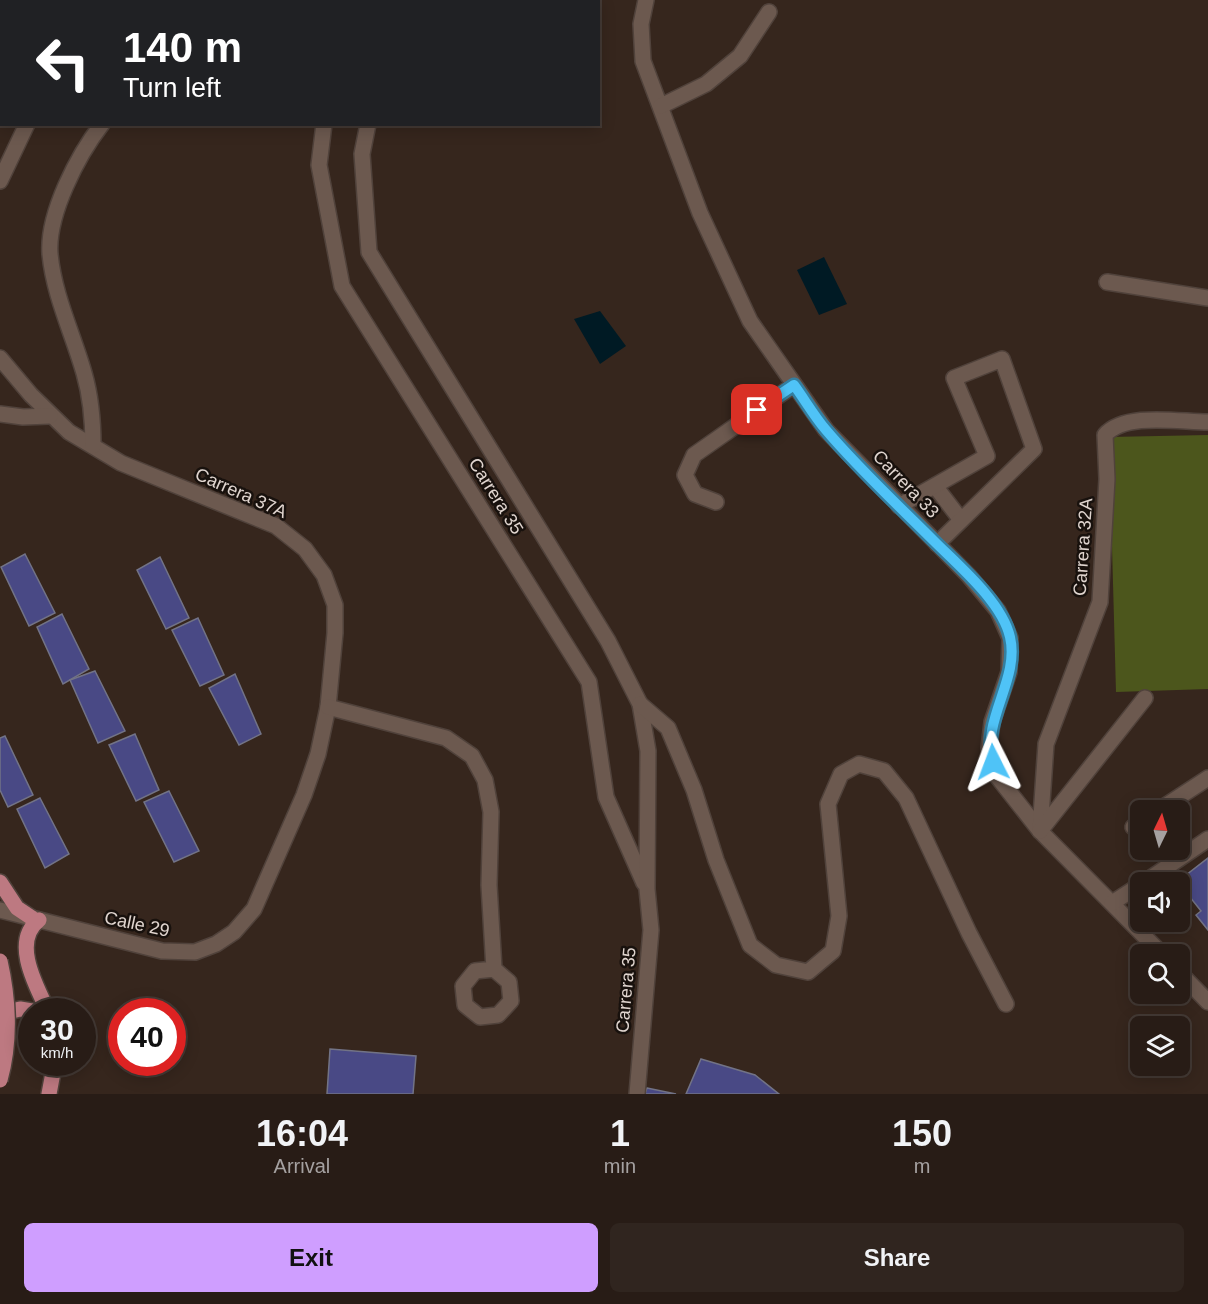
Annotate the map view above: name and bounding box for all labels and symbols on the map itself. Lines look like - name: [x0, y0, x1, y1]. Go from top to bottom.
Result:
- pin: [731, 384, 782, 435]
- street label: Carrera 33: [869, 446, 943, 522]
- street label: Carrera 35: [465, 454, 527, 538]
- street label: Carrera 37A: [192, 464, 290, 522]
- street label: Carrera 32A: [1070, 497, 1096, 597]
- position arrow: [961, 730, 1025, 794]
- north arrow: [1130, 800, 1190, 860]
- street label: Calle 29: [103, 907, 171, 941]
- street label: Carrera 35: [612, 946, 640, 1034]
- speed limit sign: 40: [108, 998, 186, 1076]

